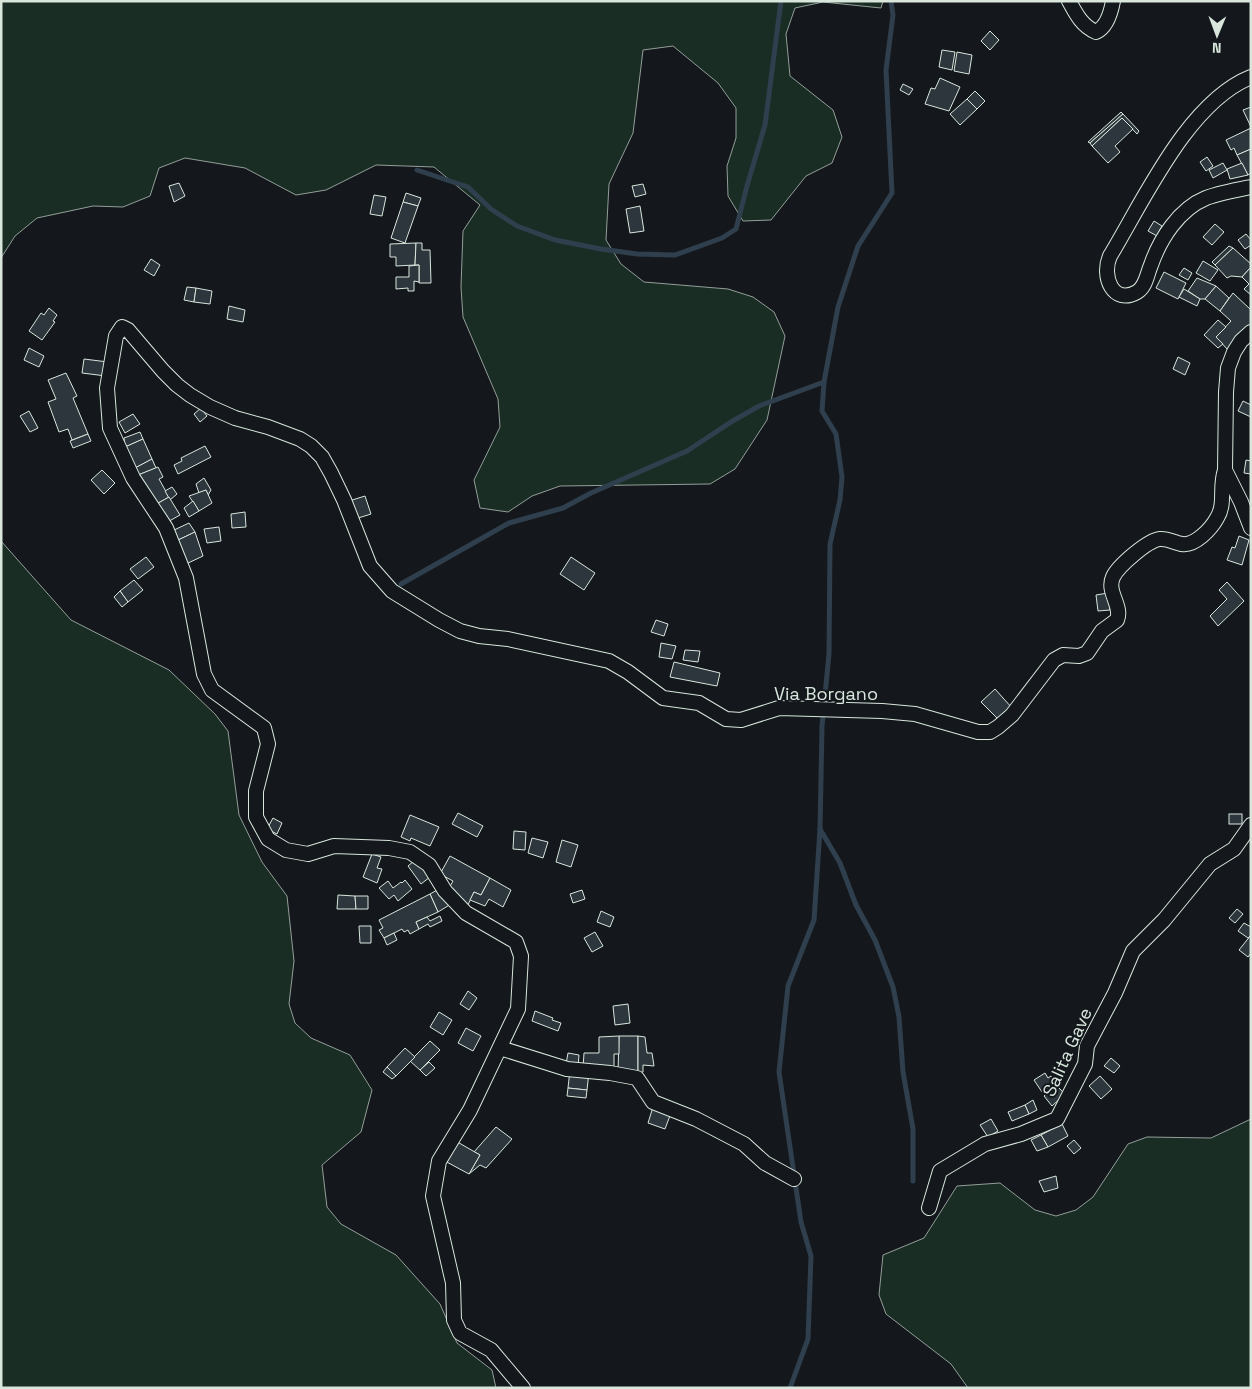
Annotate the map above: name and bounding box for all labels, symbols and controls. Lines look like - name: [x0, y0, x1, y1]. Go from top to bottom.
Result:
- north arrow: [1192, 10, 1242, 60]
- text: N: [1212, 39, 1222, 57]
- street label: Via Borgano: [774, 682, 878, 705]
- street label: Salita Gave: [1037, 1004, 1097, 1100]

